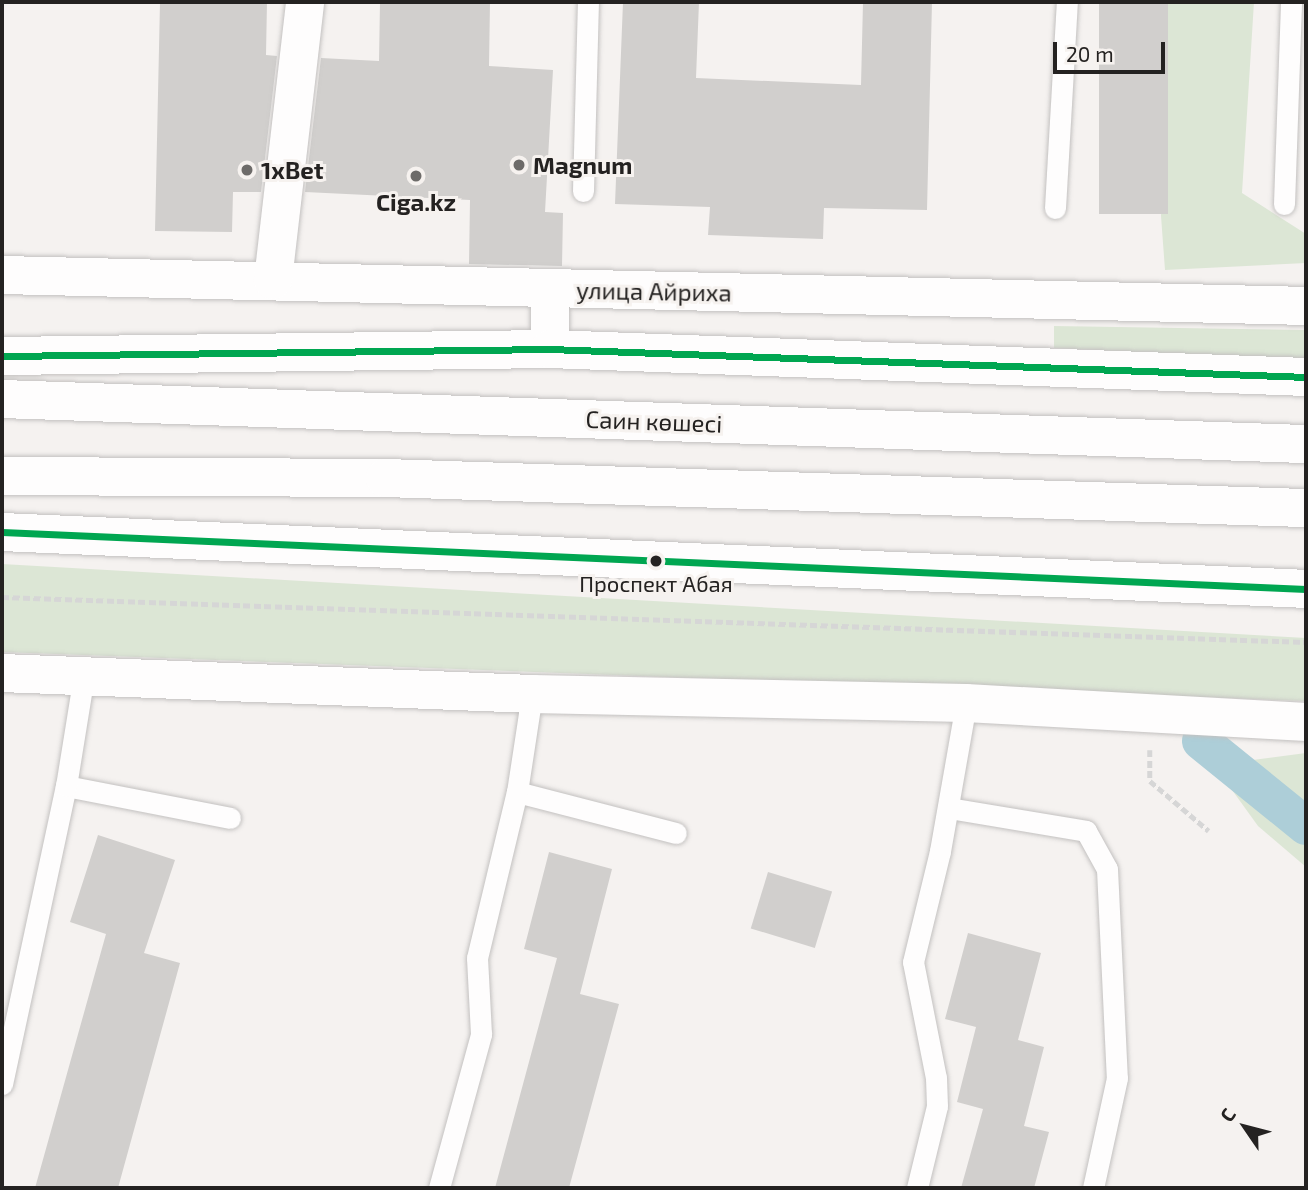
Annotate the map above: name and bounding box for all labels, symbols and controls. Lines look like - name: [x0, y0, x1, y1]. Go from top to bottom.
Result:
- scale bar: [1056, 28, 1168, 72]
- text: 20 m: [1066, 41, 1114, 66]
- place label: Magnum: [533, 151, 632, 179]
- place label: 1xBet: [261, 156, 324, 184]
- marker: Magnum: [511, 157, 527, 173]
- marker: 1xBet: [239, 162, 255, 178]
- marker: Ciga.kz: [408, 168, 424, 184]
- place label: Ciga.kz: [376, 188, 456, 216]
- street label: улица Айриха: [576, 275, 732, 307]
- street label: Саин көшесі: [585, 404, 723, 438]
- marker: Проспект Абая: [649, 554, 663, 568]
- place label: Проспект Абая: [579, 571, 733, 597]
- north arrow: [1210, 1092, 1280, 1162]
- text: С: [1215, 1103, 1240, 1126]

